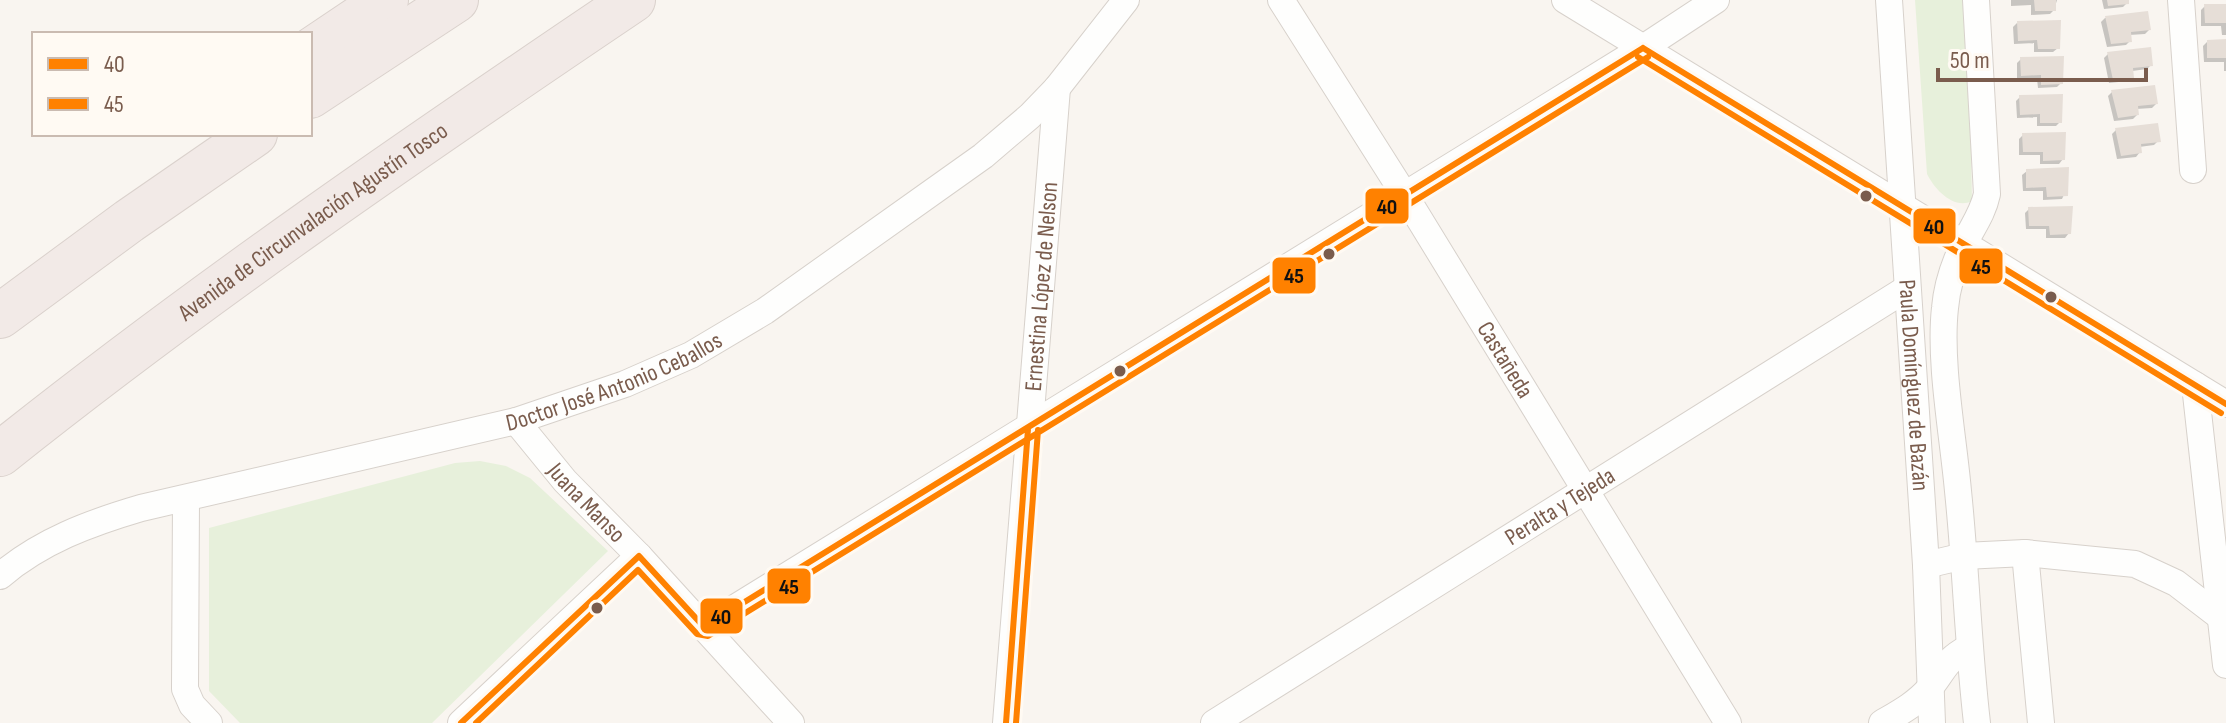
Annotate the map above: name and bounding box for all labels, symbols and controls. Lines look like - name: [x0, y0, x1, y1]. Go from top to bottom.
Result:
- legend: [32, 32, 312, 136]
- scale bar: [1938, 32, 2146, 82]
- text: 50 m: [1950, 46, 1990, 75]
- text: 40: [104, 50, 125, 79]
- text: 45: [104, 90, 124, 119]
- street label: Avenida de Circunvalación Agustín Tosco: [172, 116, 453, 328]
- street label: Ernestina López de Nelson: [1019, 181, 1064, 392]
- line badge: 40: [1364, 187, 1410, 225]
- unlabelled marker: [1858, 188, 1874, 204]
- text: 40: [1377, 194, 1397, 221]
- line badge: 40: [1912, 207, 1957, 245]
- text: 40: [1924, 214, 1944, 241]
- unlabelled marker: [1321, 246, 1337, 262]
- line badge: 45: [1958, 247, 2004, 285]
- text: 45: [1971, 254, 1991, 281]
- line badge: 45: [1271, 256, 1317, 295]
- text: 45: [1284, 263, 1304, 290]
- street label: Paula Domínguez de Bazán: [1892, 278, 1935, 492]
- unlabelled marker: [2043, 289, 2059, 305]
- street label: Castañeda: [1471, 316, 1540, 404]
- street label: Doctor José Antonio Ceballos: [503, 326, 727, 438]
- unlabelled marker: [1112, 363, 1128, 379]
- street label: Juana Manso: [540, 456, 632, 549]
- street label: Peralta y Tejeda: [1499, 461, 1620, 552]
- line badge: 45: [766, 567, 812, 605]
- text: 45: [779, 574, 799, 601]
- line badge: 40: [699, 597, 744, 635]
- unlabelled marker: [589, 600, 605, 616]
- text: 40: [711, 604, 731, 631]

